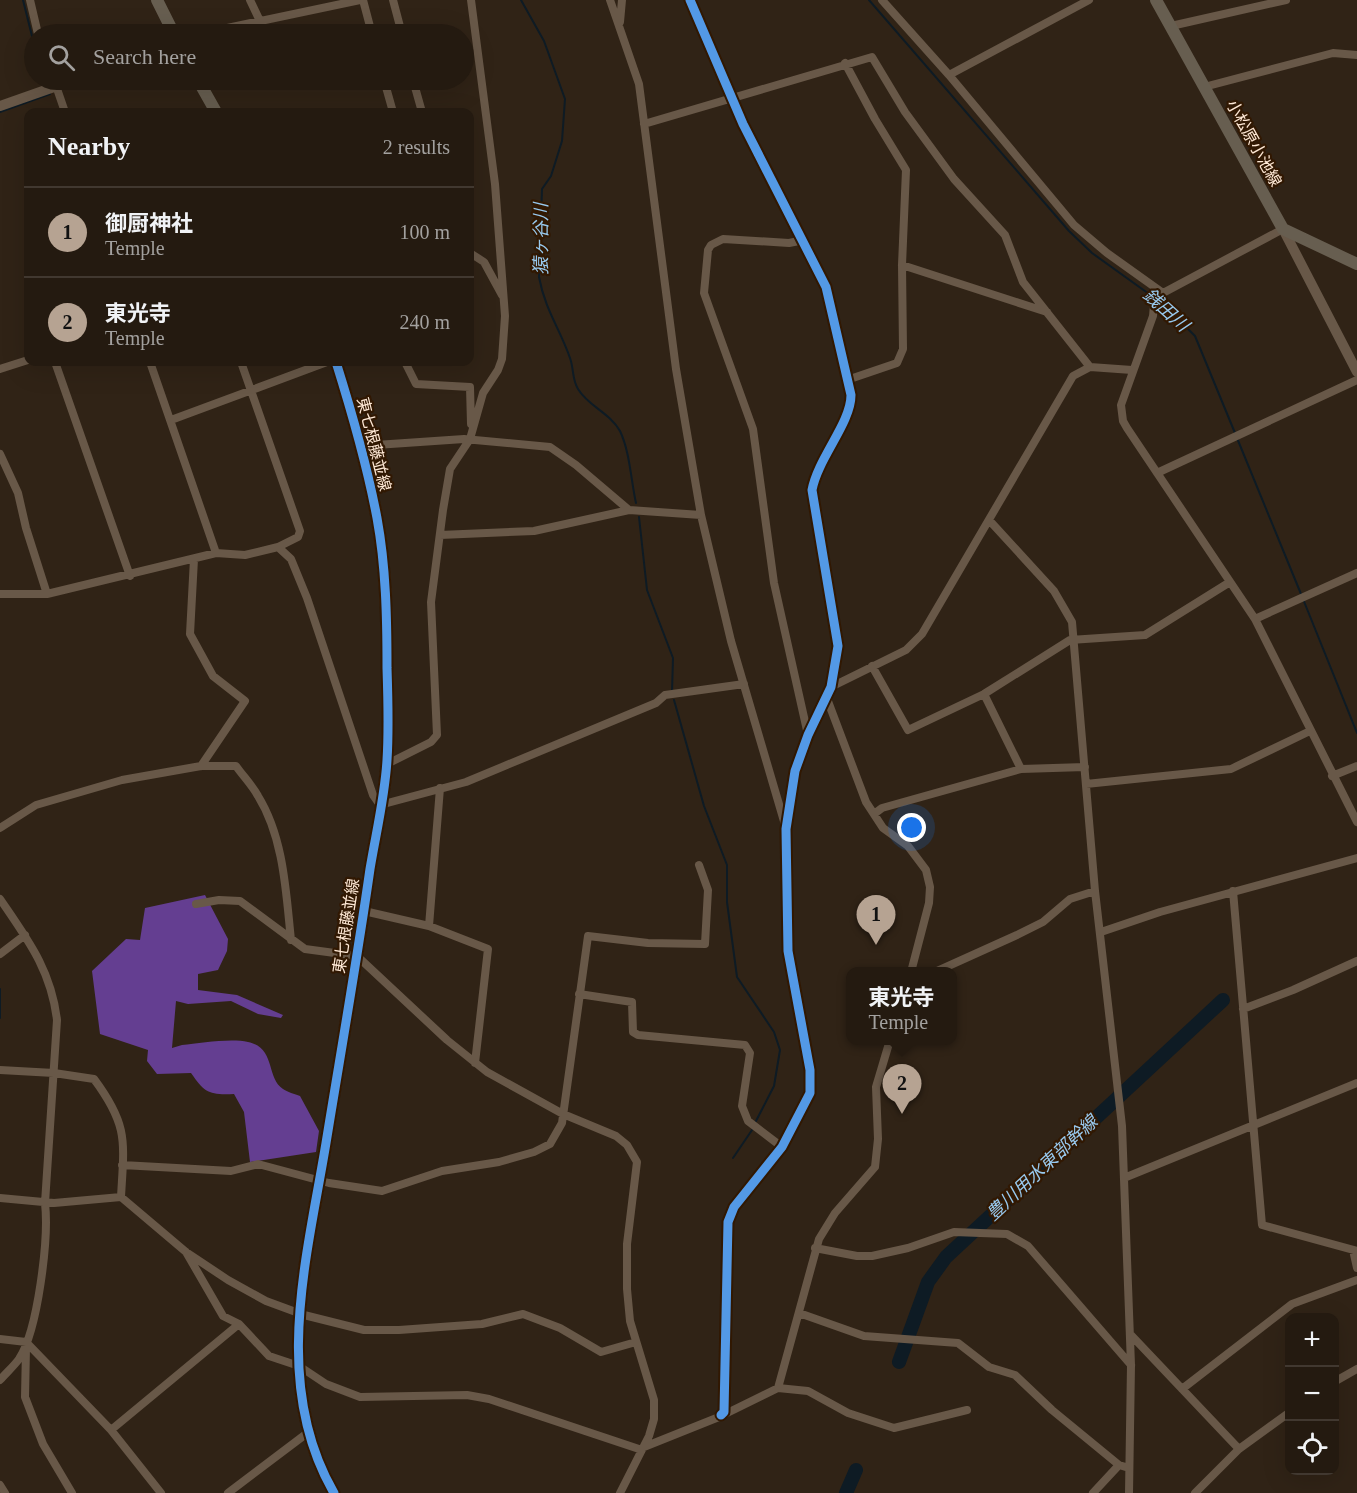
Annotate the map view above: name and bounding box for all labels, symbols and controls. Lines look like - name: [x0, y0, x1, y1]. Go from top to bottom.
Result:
- search box: [24, 24, 474, 90]
- icon: search: [45, 41, 78, 74]
- text: Search here: [93, 44, 196, 69]
- street label: 小松原小池線: [1223, 97, 1285, 189]
- text: Nearby: [48, 132, 130, 161]
- text: 2 results: [383, 136, 450, 158]
- water label: 猿ヶ谷川: [531, 201, 551, 275]
- text: 御厨神社: [105, 211, 193, 236]
- text: 1: [63, 221, 73, 243]
- text: 100 m: [399, 221, 450, 243]
- text: Temple: [105, 237, 165, 259]
- water label: 銭田川: [1139, 285, 1194, 337]
- text: 東光寺: [105, 301, 171, 326]
- text: 2: [63, 311, 73, 333]
- text: 240 m: [399, 311, 450, 333]
- text: Temple: [105, 327, 165, 349]
- street label: 東七根藤並線: [354, 395, 394, 493]
- your location: [897, 813, 926, 842]
- street label: 東七根藤並線: [330, 877, 362, 975]
- pin: 1: [856, 896, 896, 945]
- popup: [846, 967, 957, 1045]
- text: 東光寺: [868, 985, 935, 1010]
- text: Temple: [868, 1011, 928, 1033]
- pin: 2: [882, 1064, 922, 1114]
- water label: 豊川用水東部幹線: [983, 1110, 1103, 1224]
- map controls: [1285, 1313, 1339, 1475]
- button: +: [1285, 1313, 1339, 1367]
- button: −: [1285, 1367, 1339, 1421]
- button: locate: [1285, 1421, 1339, 1475]

